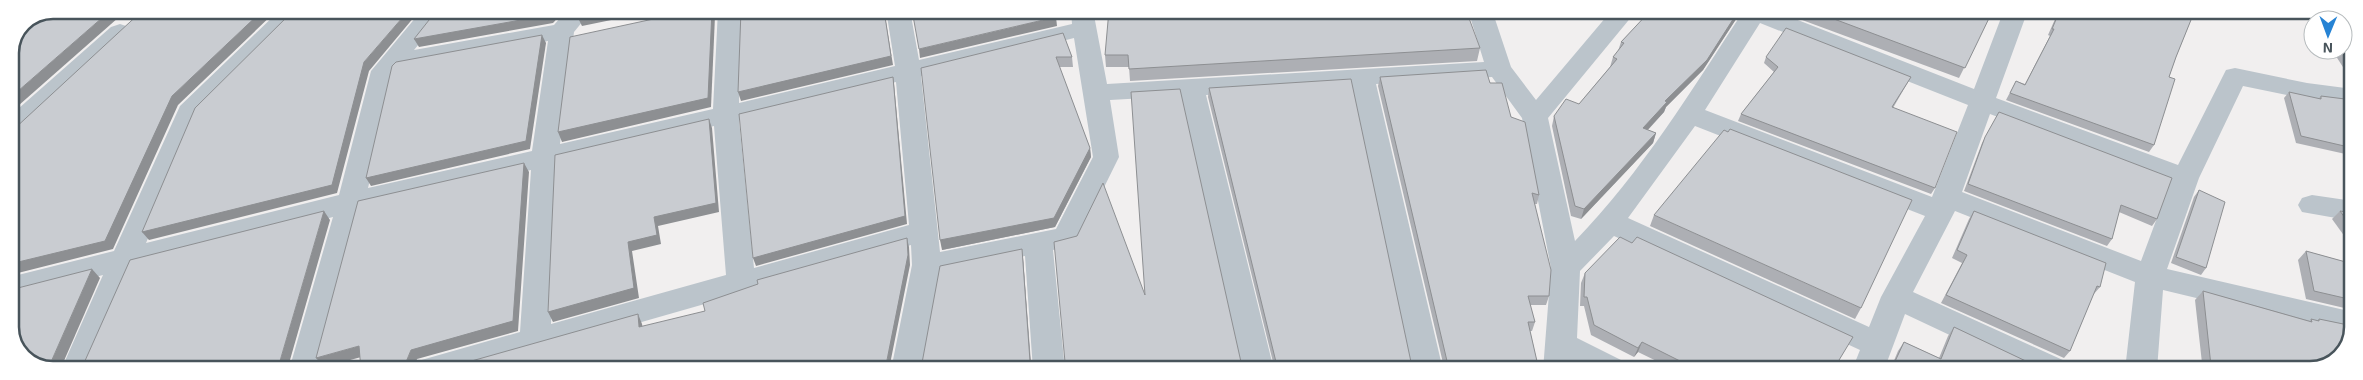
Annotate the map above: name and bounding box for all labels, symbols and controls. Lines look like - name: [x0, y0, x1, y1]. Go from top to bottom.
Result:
- north arrow: [2303, 10, 2353, 60]
- text: N: [2323, 40, 2333, 57]

